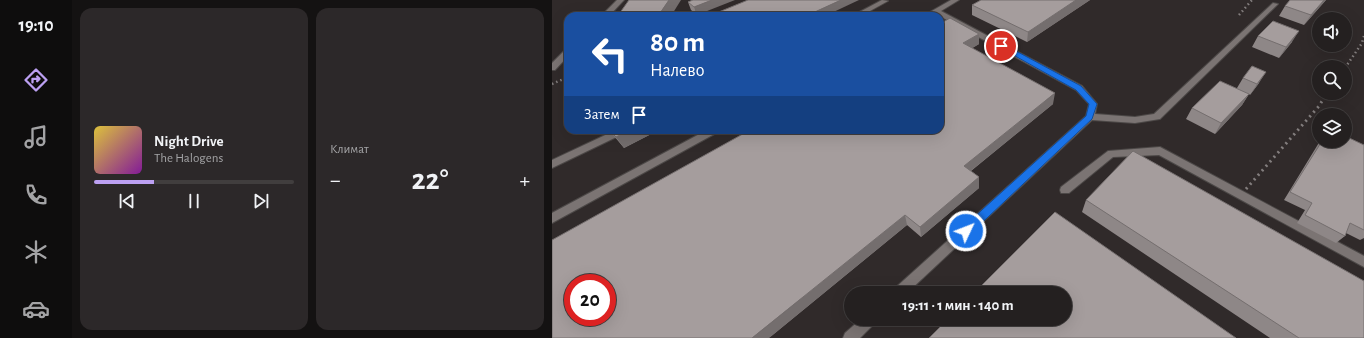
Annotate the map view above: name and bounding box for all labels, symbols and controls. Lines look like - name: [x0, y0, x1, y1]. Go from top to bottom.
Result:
- map controls: [1312, 12, 1352, 148]
- button: sound: [1312, 12, 1352, 52]
- text: 19:10: [18, 17, 54, 35]
- icon: left: [584, 28, 636, 80]
- text: 80 m: [650, 29, 705, 57]
- pin: [984, 29, 1018, 63]
- icon: arrive: [990, 35, 1012, 57]
- button: search: [1312, 60, 1352, 100]
- text: Налево: [650, 62, 704, 80]
- icon: directions: [22, 66, 50, 94]
- icon: arrive: [628, 104, 650, 126]
- text: Затем: [584, 107, 620, 122]
- button: layers: [1312, 108, 1352, 148]
- icon: music: [22, 123, 50, 151]
- text: Night Drive: [154, 134, 224, 149]
- text: Климат: [330, 143, 369, 156]
- text: The Halogens: [154, 152, 223, 165]
- text: 22°: [411, 165, 449, 195]
- text: −: [330, 169, 341, 191]
- text: +: [519, 169, 530, 191]
- icon: phone: [22, 181, 50, 209]
- icon: previous: [116, 190, 138, 212]
- icon: pause: [183, 190, 205, 212]
- icon: next: [250, 190, 272, 212]
- position arrow: [945, 210, 987, 252]
- icon: climate: [22, 238, 50, 266]
- speed limit sign: 20: [564, 274, 616, 326]
- icon: car: [22, 295, 50, 323]
- text: 19:11 · 1 мин · 140 m: [902, 298, 1014, 313]

